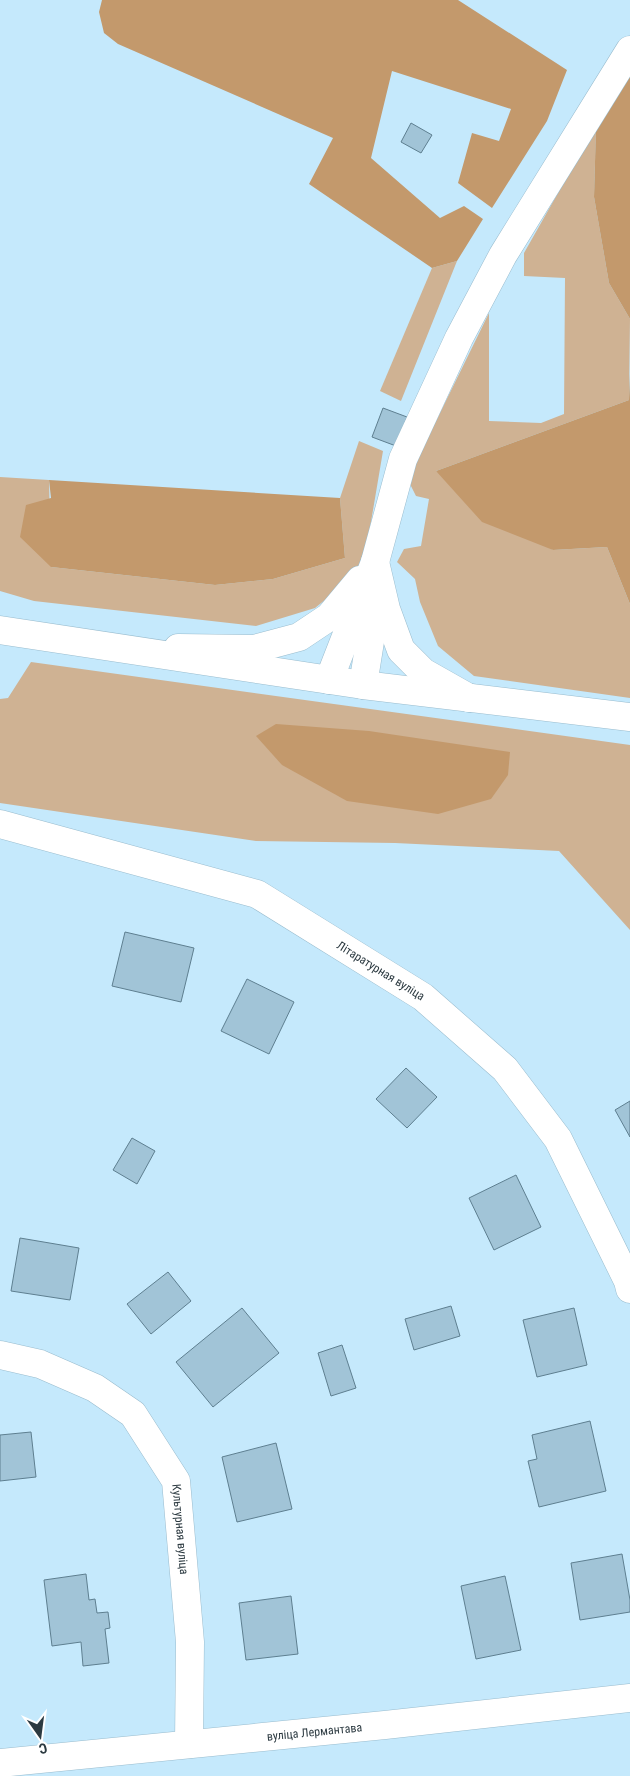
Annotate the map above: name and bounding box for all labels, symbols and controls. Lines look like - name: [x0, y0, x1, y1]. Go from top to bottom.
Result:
- street label: Літаратурная вуліца: [334, 938, 427, 1003]
- street label: Культурная вуліца: [169, 1483, 191, 1575]
- north arrow: [15, 1711, 65, 1761]
- street label: вуліца Лермантава: [266, 1720, 363, 1744]
- text: С: [37, 1740, 49, 1757]

